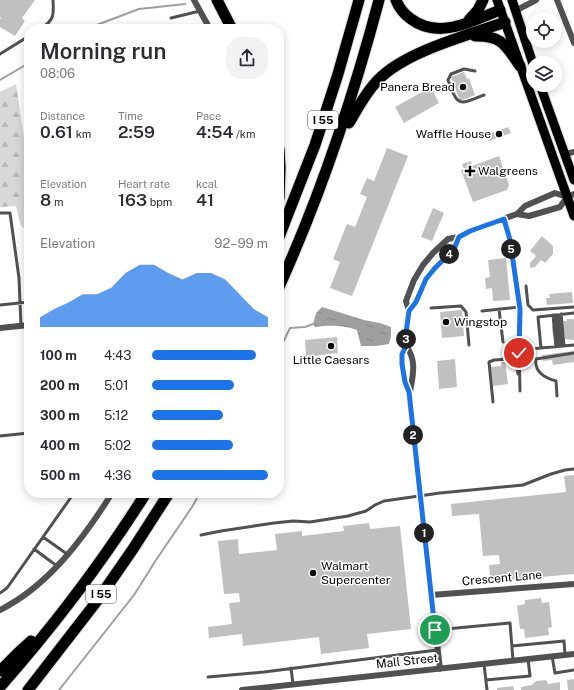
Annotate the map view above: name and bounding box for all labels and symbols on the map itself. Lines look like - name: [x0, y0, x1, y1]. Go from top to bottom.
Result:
- place label: Panera Bread: [380, 80, 455, 94]
- marker: Panera Bread: [458, 82, 468, 92]
- road number: I 55: [308, 111, 338, 129]
- place label: Waffle House: [416, 127, 491, 141]
- marker: Waffle House: [494, 129, 504, 139]
- place label: Walgreens: [478, 164, 538, 178]
- marker: Walgreens: [465, 166, 475, 176]
- pin: 5: [501, 239, 521, 259]
- pin: 4: [439, 244, 459, 264]
- place label: Wingstop: [454, 315, 507, 329]
- marker: Wingstop: [441, 317, 451, 327]
- pin: 3: [396, 329, 416, 349]
- pin: [502, 336, 536, 370]
- marker: Little Caesars: [326, 341, 336, 351]
- place label: Little Caesars: [293, 353, 369, 367]
- pin: 2: [403, 425, 423, 445]
- pin: 1: [414, 523, 434, 543]
- place label: Walmart Supercenter: [321, 559, 391, 587]
- marker: Walmart Supercenter: [308, 568, 318, 578]
- street label: Crescent Lane: [461, 568, 543, 588]
- road number: I 55: [86, 585, 116, 603]
- pin: [418, 613, 452, 647]
- street label: Mall Street: [375, 651, 439, 671]

